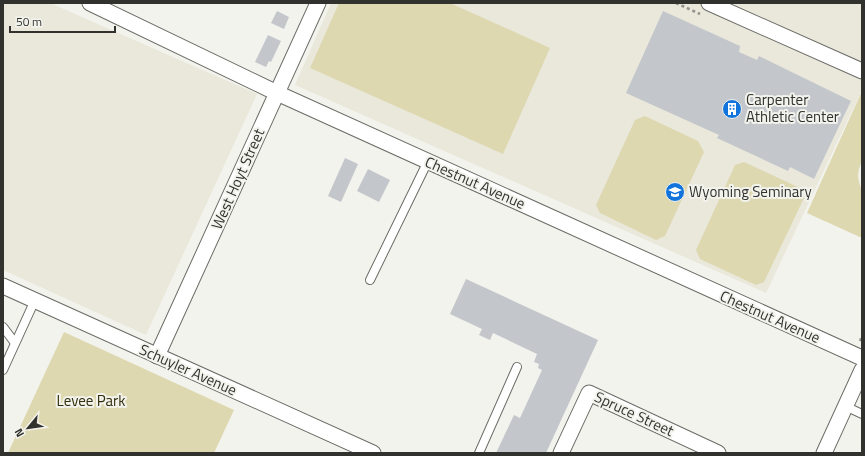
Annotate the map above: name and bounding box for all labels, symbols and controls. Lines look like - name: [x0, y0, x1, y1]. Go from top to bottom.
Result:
- scale bar: [10, 8, 115, 34]
- text: 50 m: [16, 12, 42, 31]
- place label: Carpenter Athletic Center: [746, 88, 839, 128]
- building icon: Carpenter Athletic Center: [721, 98, 743, 120]
- street label: West Hoyt Street: [205, 124, 270, 233]
- street label: Chestnut Avenue: [421, 150, 529, 215]
- place label: Wyoming Seminary: [689, 180, 812, 203]
- school or university icon: Wyoming Seminary: [664, 181, 686, 203]
- street label: Chestnut Avenue: [716, 284, 824, 349]
- street label: Schuyler Avenue: [136, 338, 241, 401]
- street label: Spruce Street: [591, 385, 678, 442]
- park label: Levee Park: [57, 389, 125, 412]
- north arrow: [8, 408, 48, 448]
- text: N: [10, 426, 28, 440]

